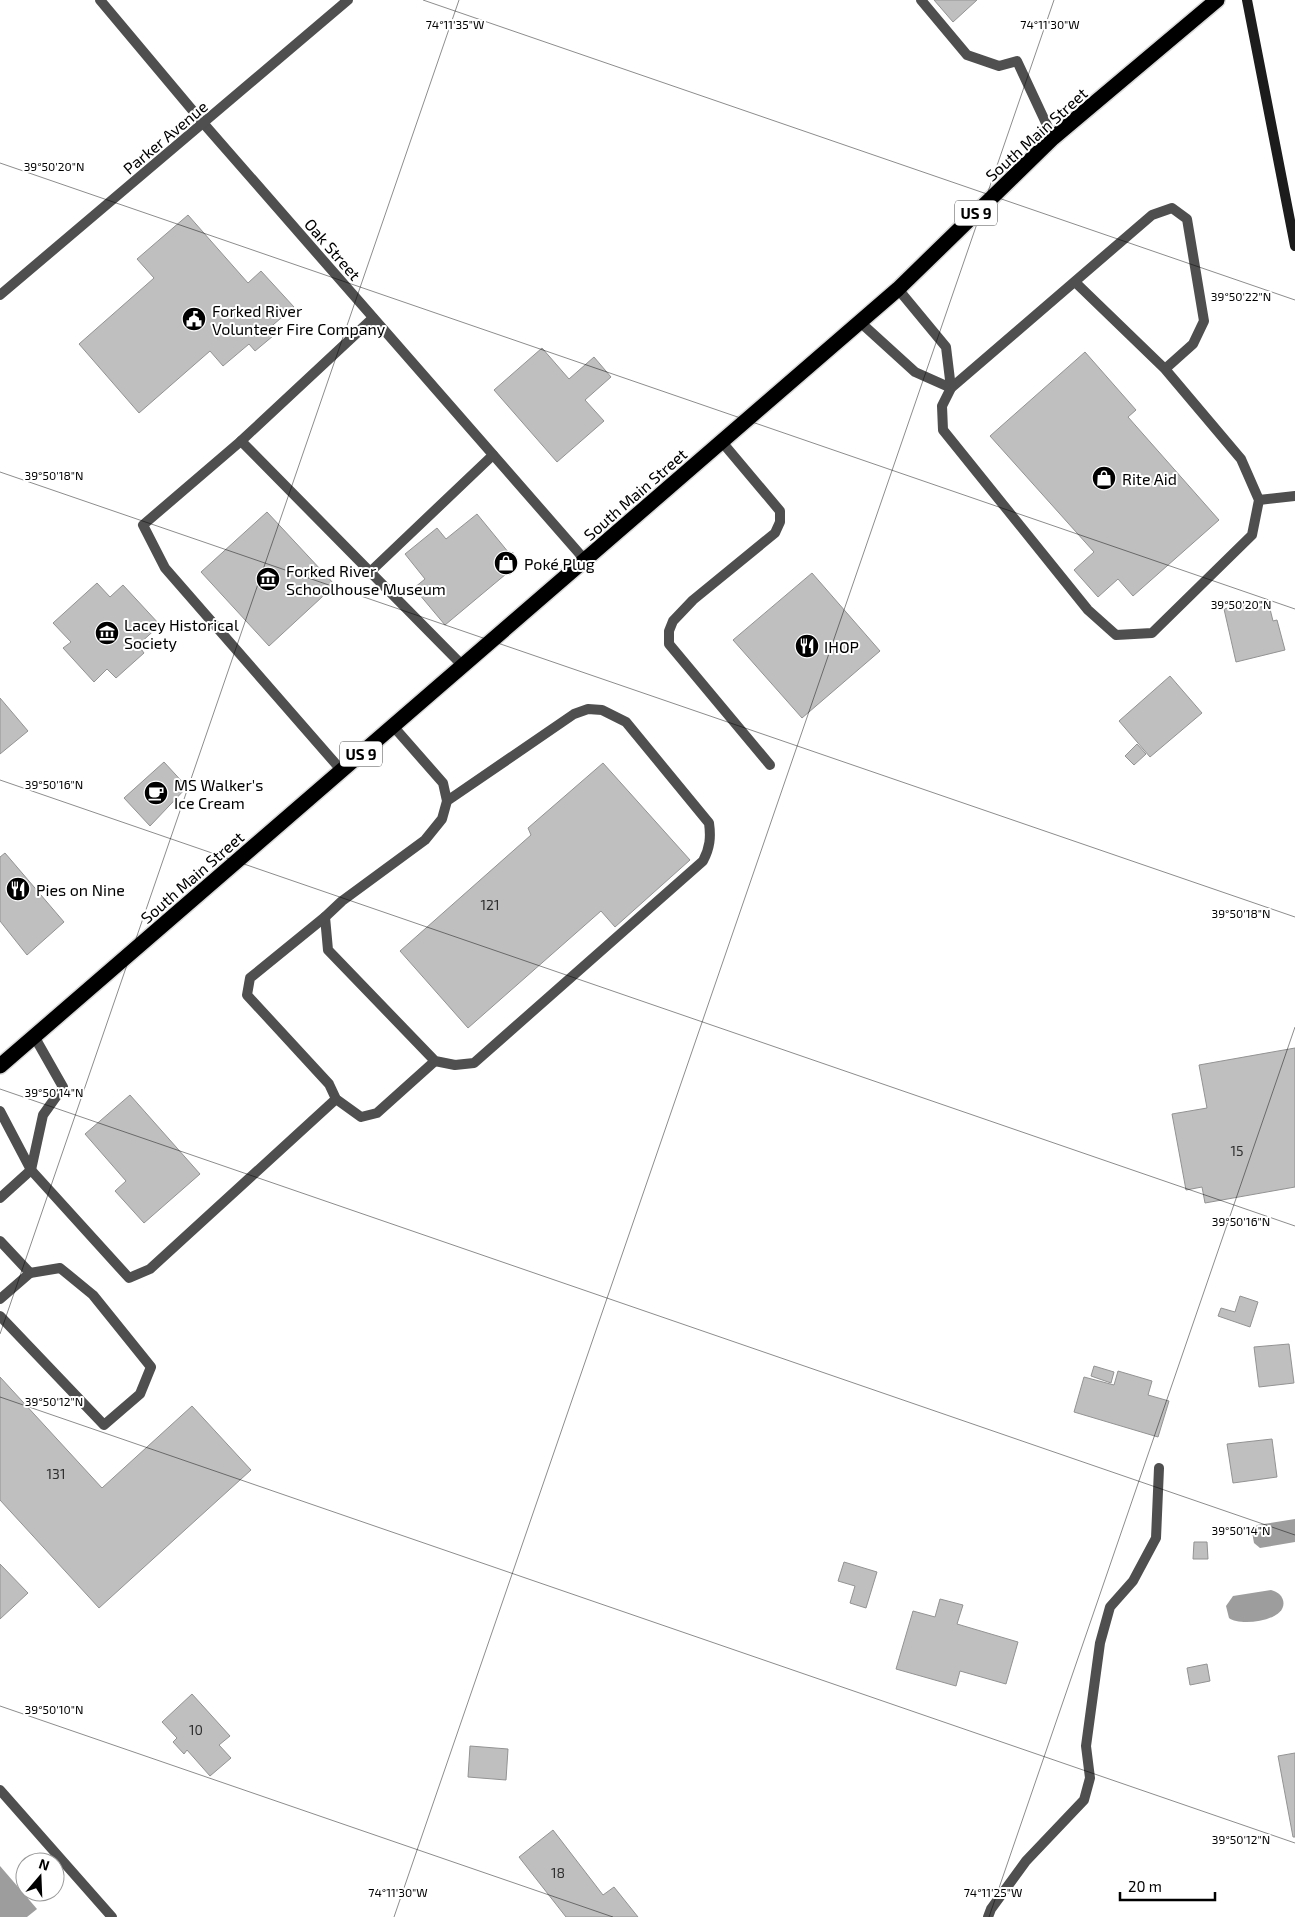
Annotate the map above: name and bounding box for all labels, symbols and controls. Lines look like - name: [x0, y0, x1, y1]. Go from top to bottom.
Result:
- text: 74°11'35"W: [426, 17, 484, 31]
- text: 74°11'30"W: [1020, 17, 1080, 31]
- street label: South Main Street: [981, 83, 1091, 185]
- street label: Parker Avenue: [119, 96, 211, 178]
- text: 39°50'20"N: [24, 159, 84, 173]
- road number: US 9: [955, 200, 997, 226]
- street label: Oak Street: [301, 214, 365, 284]
- text: 39°50'22"N: [1211, 289, 1271, 303]
- place label: Forked River Volunteer Fire Company: [212, 301, 386, 338]
- public building icon: Forked River Volunteer Fire Company: [181, 306, 207, 332]
- street label: South Main Street: [580, 444, 690, 544]
- shop icon: Rite Aid: [1091, 465, 1117, 491]
- text: 39°50'18"N: [25, 468, 83, 482]
- place label: Rite Aid: [1122, 469, 1177, 488]
- shop icon: Poké Plug: [493, 550, 519, 576]
- place label: Poké Plug: [524, 554, 595, 573]
- place label: Forked River Schoolhouse Museum: [286, 561, 446, 598]
- museum icon: Forked River Schoolhouse Museum: [255, 566, 281, 592]
- text: 39°50'20"N: [1211, 597, 1271, 611]
- place label: Lacey Historical Society: [124, 615, 239, 652]
- museum icon: Lacey Historical Society: [94, 620, 120, 646]
- restaurant icon: IHOP: [794, 633, 820, 659]
- place label: IHOP: [824, 637, 859, 656]
- road number: US 9: [340, 742, 382, 766]
- place label: MS Walker's Ice Cream: [174, 775, 263, 812]
- text: 39°50'16"N: [25, 777, 83, 791]
- cafe icon: MS Walker's Ice Cream: [143, 780, 169, 806]
- street label: South Main Street: [137, 827, 247, 927]
- restaurant icon: Pies on Nine: [5, 876, 31, 902]
- place label: Pies on Nine: [36, 880, 125, 899]
- house number: 121: [480, 896, 500, 913]
- text: 39°50'18"N: [1212, 906, 1270, 920]
- text: 39°50'14"N: [25, 1085, 83, 1099]
- house number: 15: [1230, 1142, 1244, 1159]
- text: 39°50'16"N: [1212, 1214, 1270, 1228]
- text: 39°50'12"N: [25, 1394, 83, 1408]
- house number: 131: [47, 1465, 65, 1482]
- text: 39°50'14"N: [1212, 1523, 1270, 1537]
- text: 39°50'10"N: [25, 1702, 83, 1716]
- house number: 10: [189, 1721, 203, 1738]
- text: 39°50'12"N: [1212, 1832, 1270, 1846]
- north arrow: [15, 1852, 65, 1902]
- text: N: [37, 1855, 52, 1874]
- house number: 18: [551, 1864, 565, 1881]
- scale bar: [1120, 1870, 1215, 1902]
- text: 20 m: [1128, 1877, 1162, 1895]
- text: 74°11'30"W: [368, 1885, 428, 1899]
- text: 74°11'25"W: [964, 1885, 1022, 1899]

